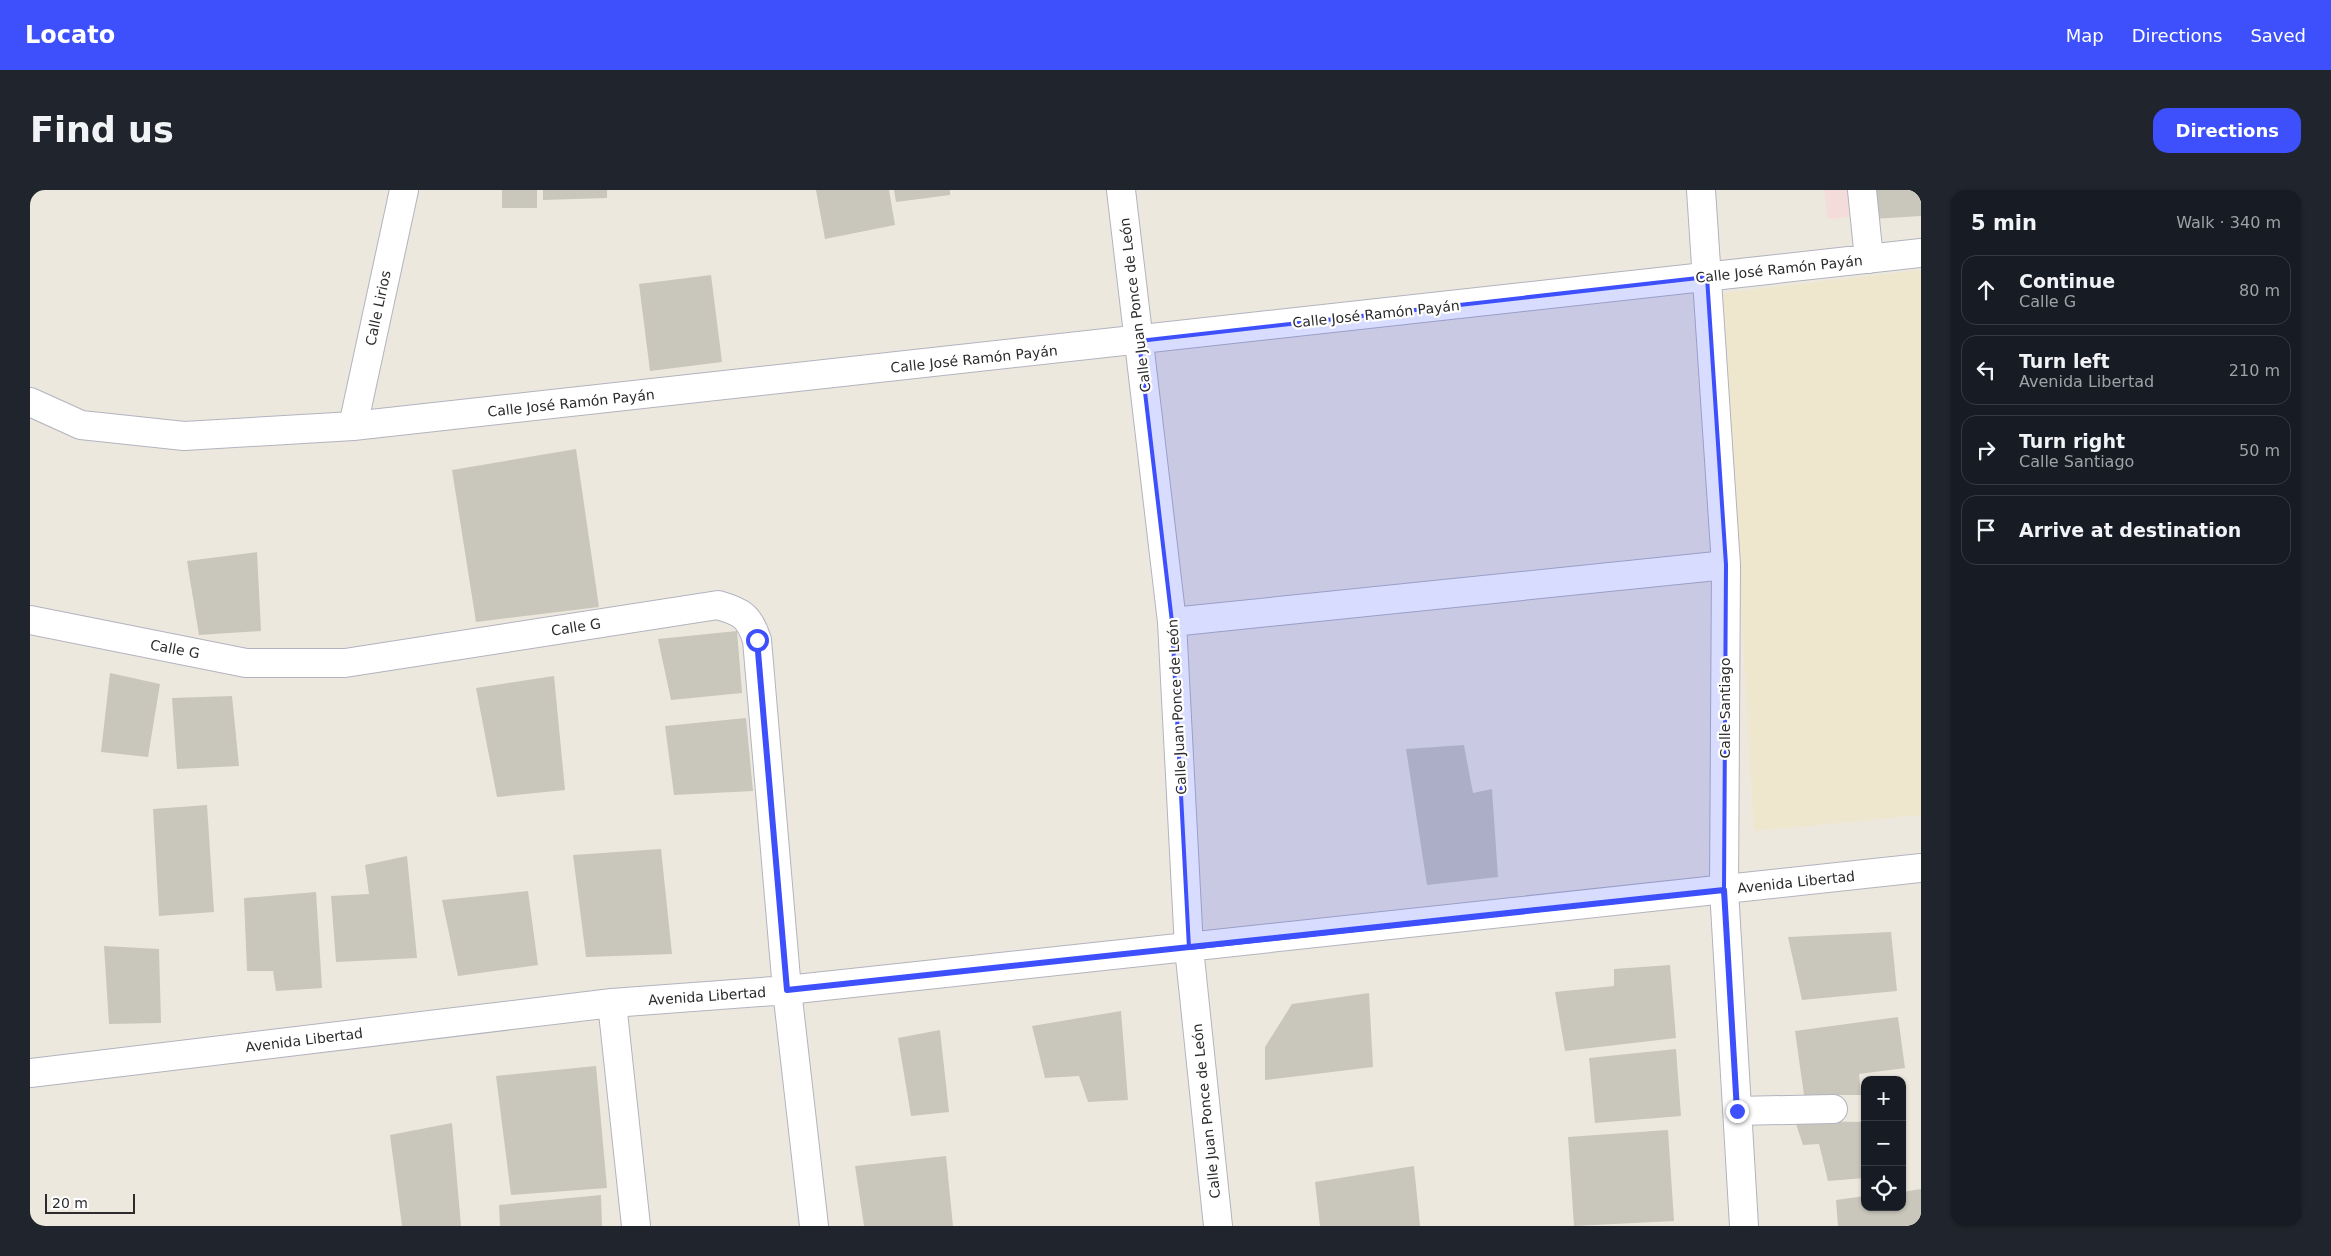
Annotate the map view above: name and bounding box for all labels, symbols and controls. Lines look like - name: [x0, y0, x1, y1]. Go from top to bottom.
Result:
- text: Locato: [25, 21, 115, 49]
- text: Map: [2066, 25, 2104, 46]
- text: Directions: [2132, 25, 2222, 46]
- text: Saved: [2250, 25, 2306, 46]
- button: Directions: [2153, 108, 2301, 153]
- text: Find us: [30, 110, 174, 150]
- text: 5 min: [1971, 211, 2037, 235]
- text: Walk · 340 m: [2176, 213, 2281, 232]
- street label: Calle Juan Ponce de León: [1116, 217, 1154, 393]
- street label: Calle José Ramón Payán: [1695, 252, 1863, 286]
- street label: Calle Lirios: [362, 269, 394, 347]
- text: Continue: [2019, 270, 2115, 292]
- icon: ahead: [1972, 276, 2000, 304]
- text: 80 m: [2239, 281, 2280, 300]
- text: Calle G: [2019, 292, 2076, 311]
- street label: Calle José Ramón Payán: [1292, 297, 1460, 331]
- street label: Calle José Ramón Payán: [890, 342, 1058, 376]
- text: Turn left: [2019, 350, 2110, 372]
- icon: left: [1972, 356, 2000, 384]
- text: 210 m: [2229, 361, 2280, 380]
- text: Avenida Libertad: [2019, 372, 2154, 391]
- street label: Calle José Ramón Payán: [487, 386, 655, 420]
- text: Turn right: [2019, 430, 2125, 452]
- icon: right: [1972, 436, 2000, 464]
- text: 50 m: [2239, 441, 2280, 460]
- text: Calle Santiago: [2019, 452, 2134, 471]
- icon: arrive: [1972, 516, 2000, 544]
- text: Arrive at destination: [2019, 519, 2241, 541]
- street label: Calle G: [550, 615, 602, 639]
- street label: Calle Juan Ponce de León: [1164, 619, 1190, 795]
- route start: [746, 629, 769, 652]
- street label: Calle G: [149, 636, 201, 662]
- street label: Calle Santiago: [1717, 658, 1733, 758]
- street label: Avenida Libertad: [1736, 868, 1856, 896]
- street label: Avenida Libertad: [647, 984, 767, 1008]
- street label: Calle Juan Ponce de León: [1189, 1023, 1223, 1199]
- street label: Avenida Libertad: [244, 1025, 364, 1055]
- map controls: [1861, 1076, 1906, 1211]
- button: +: [1861, 1076, 1906, 1121]
- route end: [1726, 1100, 1749, 1123]
- button: −: [1861, 1121, 1906, 1166]
- button: locate: [1861, 1166, 1906, 1211]
- scale bar: [45, 1191, 135, 1214]
- text: 20 m: [52, 1195, 88, 1211]

